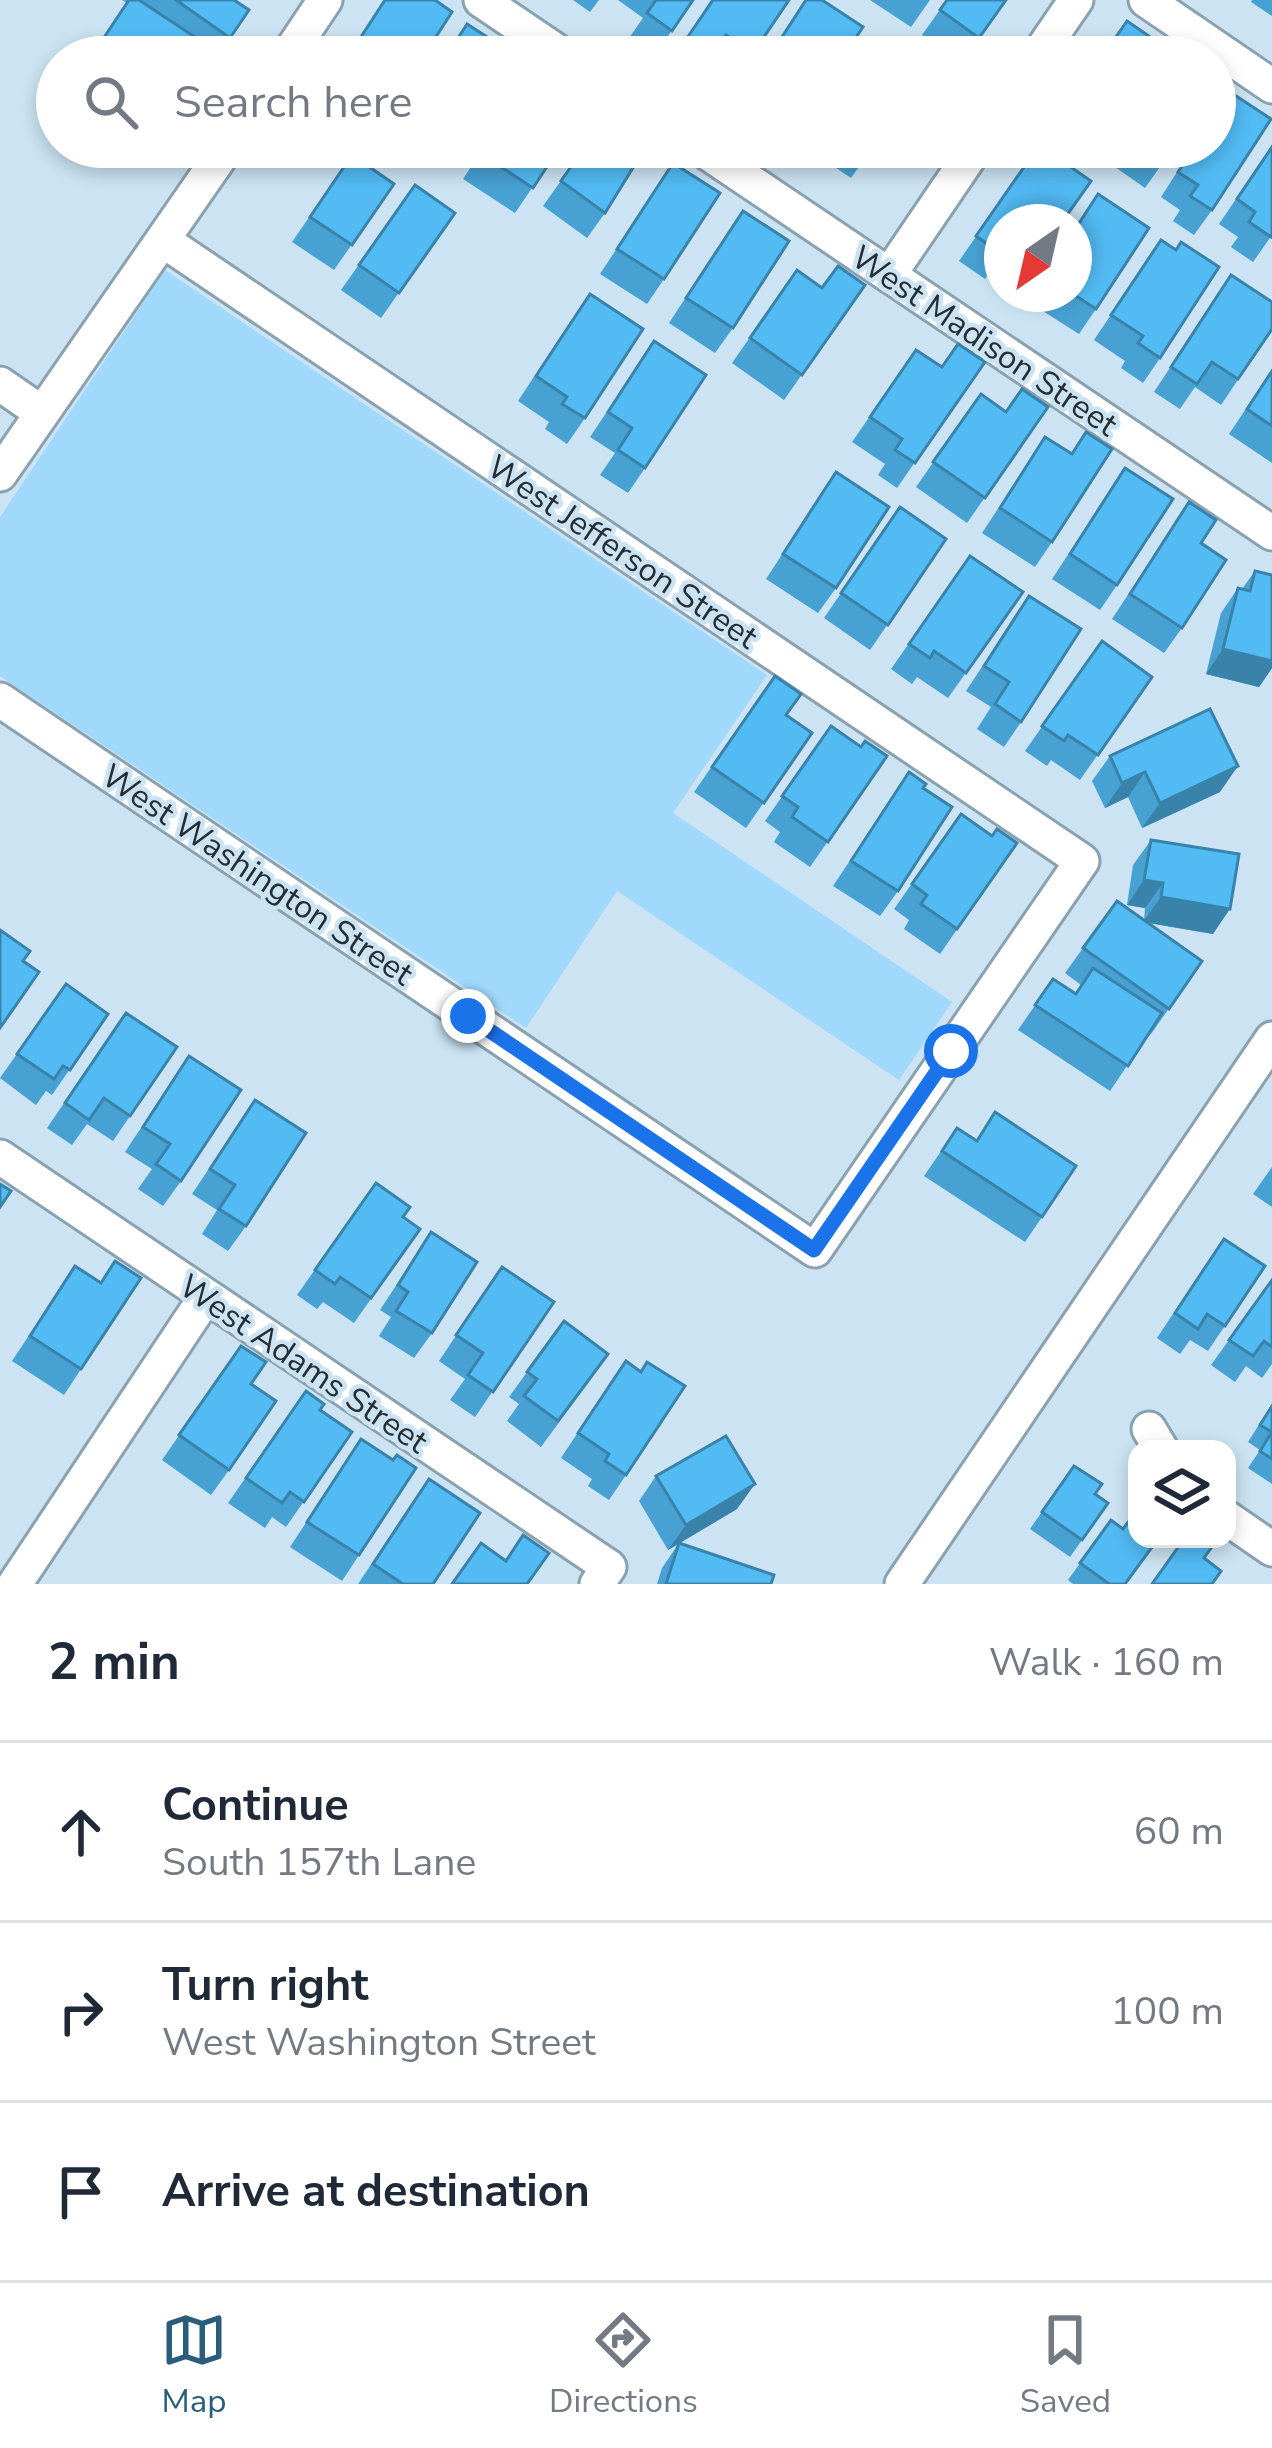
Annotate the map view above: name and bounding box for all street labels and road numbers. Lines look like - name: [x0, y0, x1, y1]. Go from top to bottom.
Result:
- street label: West Madison Street: [842, 235, 1126, 447]
- street label: West Jefferson Street: [478, 445, 767, 660]
- street label: West Washington Street: [92, 754, 422, 997]
- street label: West Adams Street: [170, 1264, 437, 1464]

